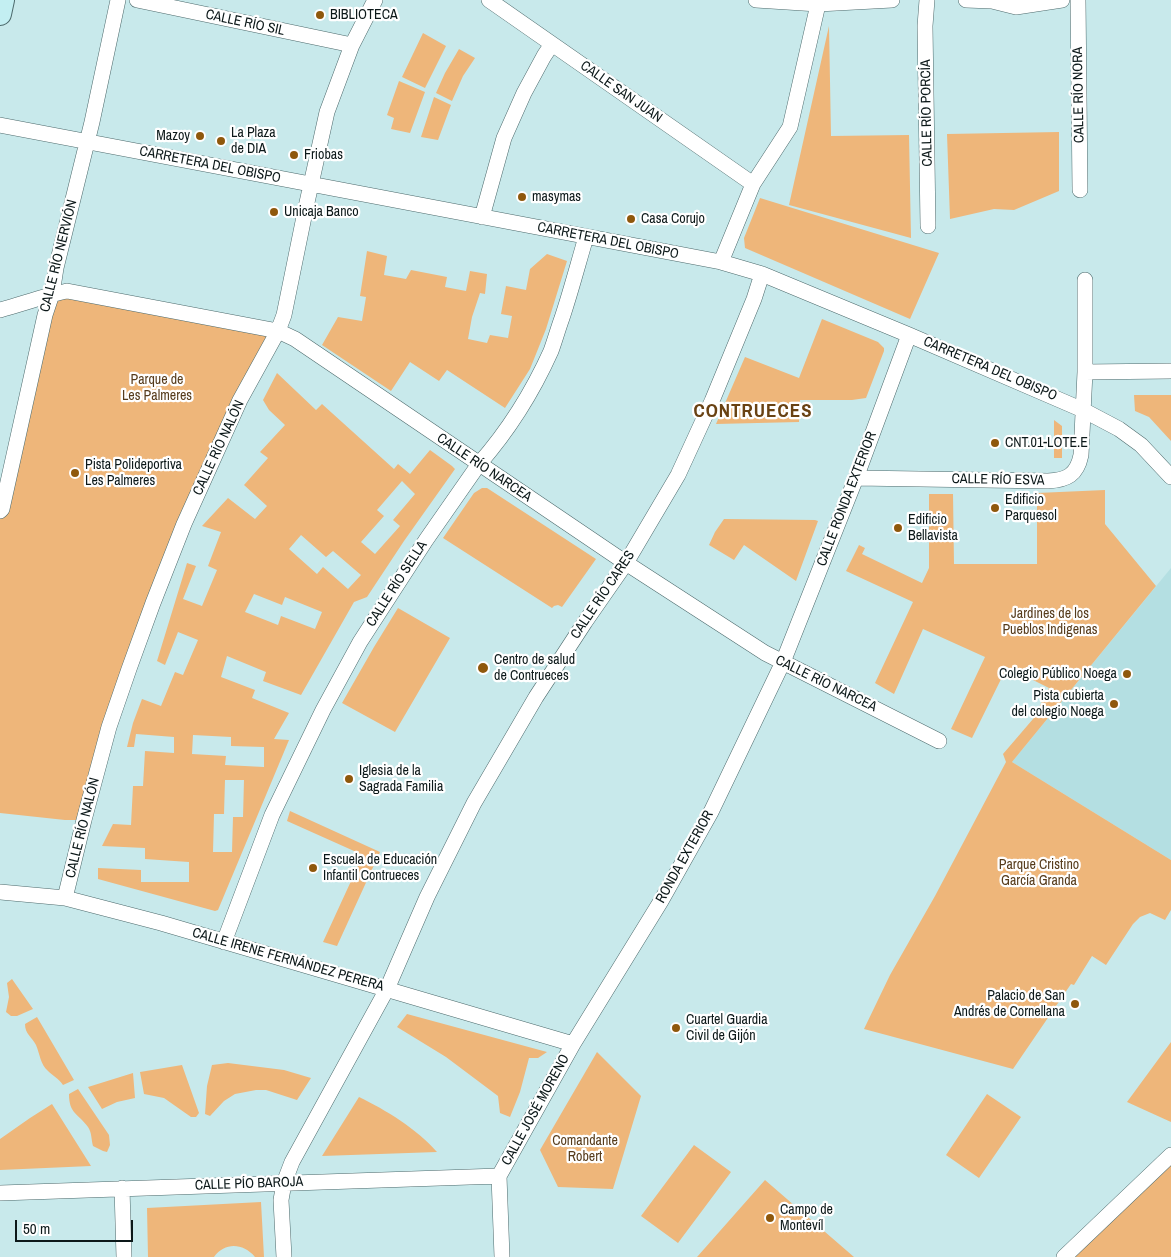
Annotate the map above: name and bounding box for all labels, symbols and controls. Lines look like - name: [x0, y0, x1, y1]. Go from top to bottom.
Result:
- street label: CALLE RÍO SIL: [204, 6, 286, 40]
- place label: BIBLIOTECA: [330, 7, 398, 23]
- marker: BIBLIOTECA: [314, 9, 326, 21]
- street label: CALLE RÍO NORA: [1070, 47, 1088, 143]
- street label: CALLE SAN JUAN: [577, 57, 665, 127]
- street label: CALLE RÍO PORCÍA: [918, 59, 936, 167]
- place label: La Plaza de DIA: [231, 125, 276, 158]
- place label: Mazoy: [156, 128, 190, 144]
- marker: Mazoy: [194, 130, 206, 142]
- marker: La Plaza de DIA: [215, 135, 227, 147]
- street label: CARRETERA DEL OBISPO: [138, 143, 282, 187]
- place label: Friobas: [304, 147, 343, 163]
- marker: Friobas: [288, 149, 300, 161]
- place label: masymas: [532, 189, 581, 205]
- marker: masymas: [516, 191, 528, 203]
- street label: CALLE RÍO NERVIÓN: [37, 198, 81, 314]
- place label: Unicaja Banco: [284, 204, 359, 220]
- marker: Unicaja Banco: [268, 206, 280, 218]
- place label: Casa Corujo: [641, 211, 705, 227]
- marker: Casa Corujo: [625, 213, 637, 225]
- street label: CARRETERA DEL OBISPO: [536, 219, 680, 263]
- street label: CARRETERA DEL OBISPO: [921, 333, 1059, 405]
- park label: Parque de Les Palmeres: [122, 372, 192, 404]
- street label: CALLE RÍO NALÓN: [190, 398, 248, 498]
- district label: CONTRUECES: [692, 401, 814, 423]
- street label: CALLE RONDA EXTERIOR: [814, 429, 880, 569]
- street label: CALLE RÍO NARCEA: [433, 430, 535, 506]
- place label: CNT.01-LOTE.E: [1005, 435, 1088, 451]
- marker: CNT.01-LOTE.E: [989, 437, 1001, 449]
- place label: Pista Polideportiva Les Palmeres: [85, 457, 182, 490]
- marker: Pista Polideportiva Les Palmeres: [69, 467, 81, 479]
- street label: CALLE RÍO ESVA: [951, 471, 1045, 489]
- place label: Edificio Parquesol: [1005, 492, 1057, 524]
- marker: Edificio Parquesol: [989, 502, 1001, 514]
- place label: Edificio Bellavista: [908, 512, 958, 544]
- marker: Edificio Bellavista: [892, 522, 904, 534]
- street label: CALLE RÍO SELLA: [363, 538, 431, 630]
- street label: CALLE RÍO CARES: [567, 548, 639, 642]
- park label: Jardines de los Pueblos Indigenas: [1002, 606, 1098, 638]
- place label: Centro de salud de Contrueces: [494, 652, 575, 684]
- street label: CALLE RÍO NARCEA: [772, 652, 880, 716]
- marker: Centro de salud de Contrueces: [476, 661, 490, 675]
- place label: Colegio Público Noega: [999, 666, 1117, 682]
- marker: Colegio Público Noega: [1121, 668, 1133, 680]
- place label: Pista cubierta del colegio Noega: [1011, 688, 1104, 720]
- marker: Pista cubierta del colegio Noega: [1108, 698, 1120, 710]
- place label: Iglesia de la Sagrada Familia: [359, 763, 443, 796]
- marker: Iglesia de la Sagrada Familia: [343, 773, 355, 785]
- street label: CALLE RÍO NALÓN: [62, 776, 104, 880]
- street label: RONDA EXTERIOR: [653, 808, 717, 906]
- place label: Escuela de Educación Infantil Contrueces: [323, 852, 437, 884]
- park label: Parque Cristino García Granda: [999, 857, 1079, 890]
- marker: Escuela de Educación Infantil Contrueces: [307, 862, 319, 874]
- street label: CALLE IRENE FERNÁNDEZ PERERA: [190, 925, 386, 995]
- place label: Palacio de San Andrés de Cornellana: [954, 988, 1065, 1020]
- marker: Palacio de San Andrés de Cornellana: [1069, 998, 1081, 1010]
- place label: Cuartel Guardia Civil de Gijón: [686, 1012, 768, 1044]
- marker: Cuartel Guardia Civil de Gijón: [670, 1022, 682, 1034]
- street label: CALLE JOSÉ MORENO: [498, 1052, 574, 1168]
- park label: Comandante Robert: [552, 1133, 618, 1166]
- street label: CALLE PÍO BAROJA: [195, 1174, 303, 1194]
- place label: Campo de Montevíl: [780, 1202, 833, 1234]
- scale bar: [18, 1210, 135, 1242]
- marker: Campo de Montevíl: [764, 1212, 776, 1224]
- text: 50 m: [23, 1218, 50, 1239]

